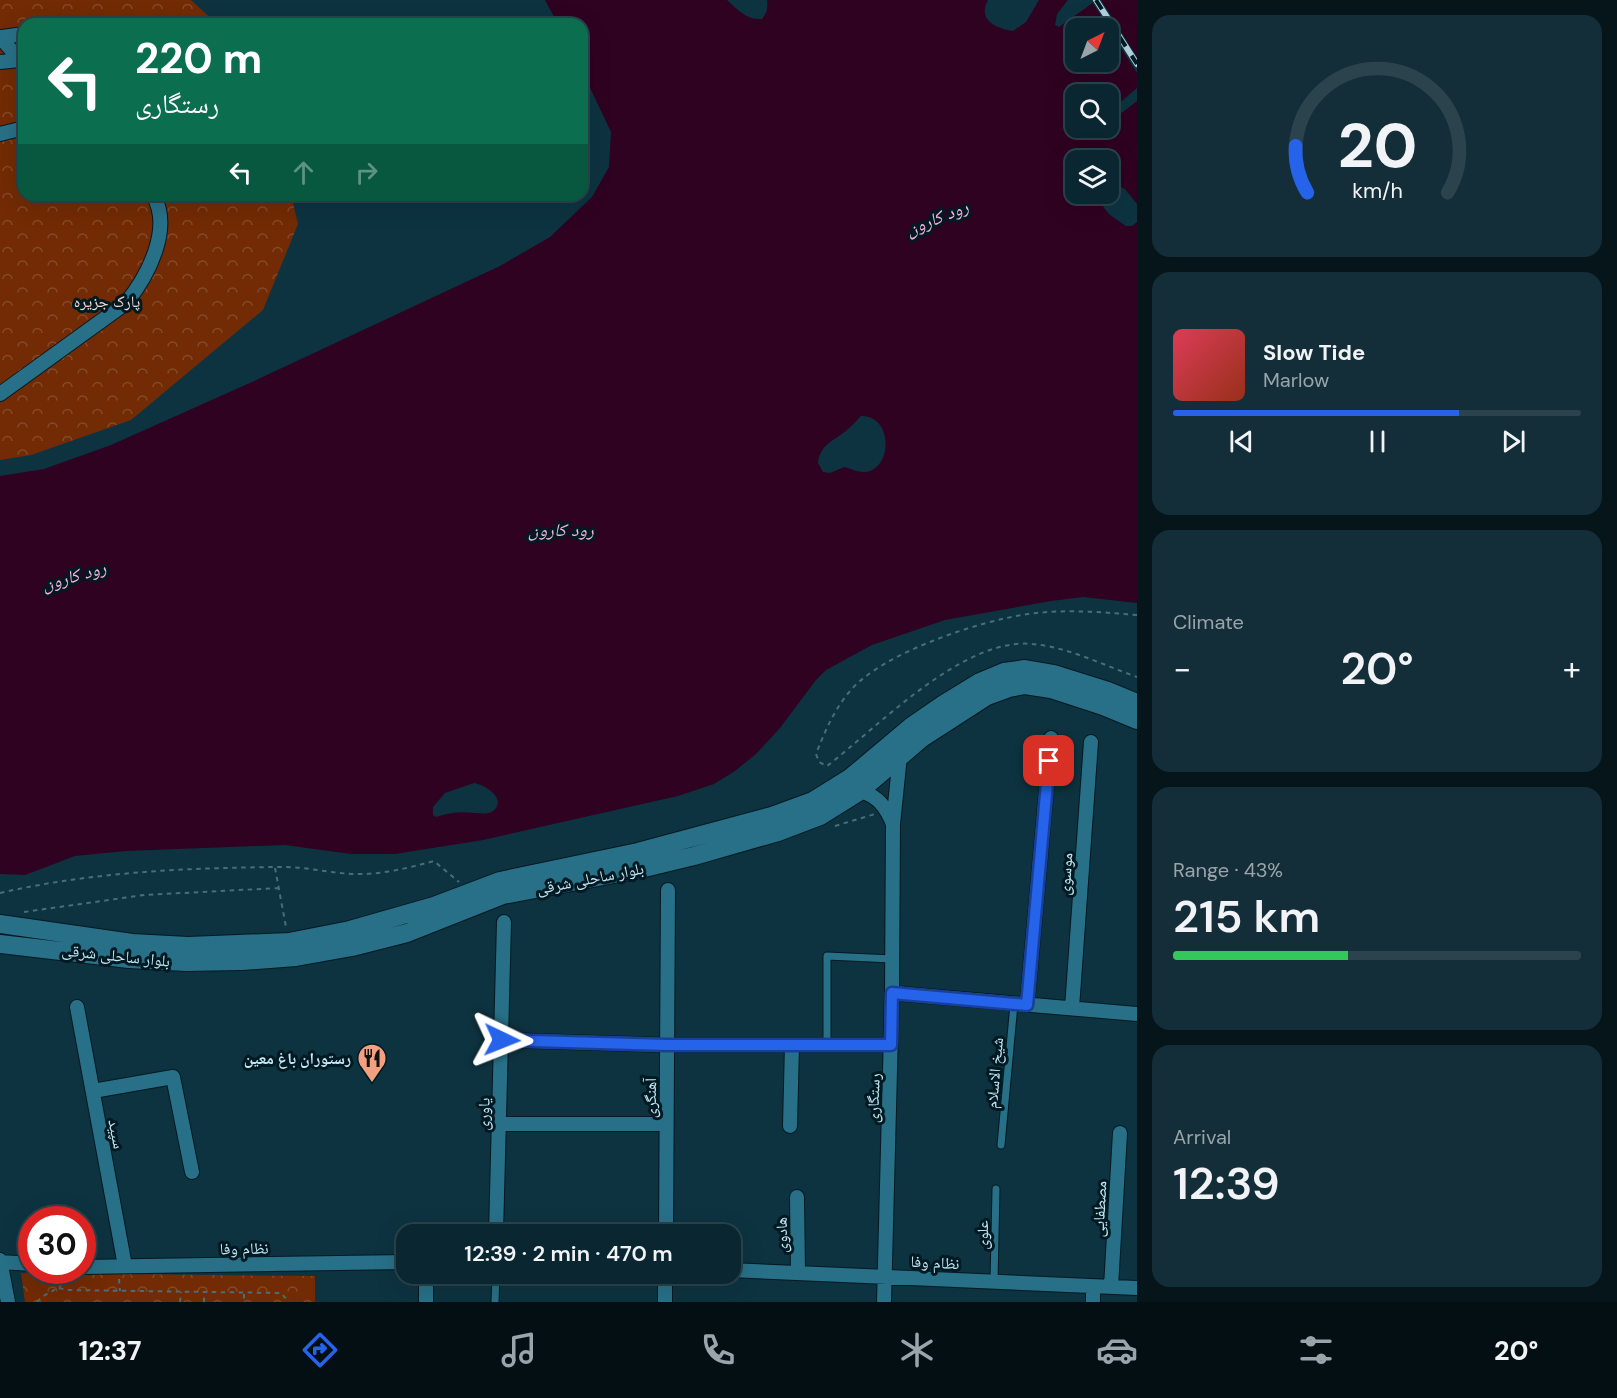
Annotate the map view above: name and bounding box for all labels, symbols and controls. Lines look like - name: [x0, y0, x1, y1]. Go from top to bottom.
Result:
- north arrow: [1065, 18, 1119, 72]
- map controls: [1065, 18, 1119, 204]
- text: 220 m: [135, 31, 262, 86]
- icon: left: [36, 42, 114, 120]
- button: search: [1065, 84, 1119, 138]
- text: رستگاری: [135, 86, 219, 121]
- text: 20: [1337, 105, 1417, 186]
- button: layers: [1065, 150, 1119, 204]
- icon: left: [224, 156, 257, 189]
- icon: ahead: [287, 156, 320, 189]
- icon: right: [350, 156, 383, 189]
- text: km/h: [1352, 178, 1402, 206]
- water label: رود کارون: [902, 195, 972, 241]
- park label: پارک جزیره: [74, 291, 141, 312]
- text: Slow Tide: [1263, 338, 1365, 367]
- text: Marlow: [1263, 367, 1329, 393]
- icon: previous: [1225, 425, 1258, 458]
- icon: pause: [1361, 425, 1394, 458]
- icon: next: [1497, 425, 1530, 458]
- water label: رود کارون: [528, 518, 594, 542]
- water label: رود کارون: [39, 555, 109, 597]
- text: Climate: [1173, 609, 1244, 635]
- text: 20°: [1340, 639, 1414, 698]
- text: −: [1173, 647, 1191, 690]
- text: +: [1563, 647, 1581, 690]
- pin: [1023, 735, 1074, 786]
- icon: arrive: [1032, 744, 1065, 777]
- street label: موسوی: [1054, 852, 1077, 896]
- text: Range · 43%: [1173, 857, 1283, 883]
- street label: بلوار ساحلی شرقی: [535, 858, 645, 899]
- text: 215 km: [1173, 887, 1320, 946]
- street label: بلوار ساحلی شرقی: [61, 939, 171, 972]
- position arrow: [470, 1008, 534, 1072]
- street label: شیخ الاسلام: [981, 1037, 1008, 1110]
- restaurant icon: رستوران باغ معین: [356, 1042, 388, 1084]
- place label: رستوران باغ معین: [244, 1048, 351, 1069]
- street label: رستگاری: [862, 1073, 885, 1123]
- street label: آهنگری: [640, 1077, 661, 1118]
- street label: یاوری: [472, 1097, 495, 1131]
- street label: سپید: [103, 1118, 130, 1151]
- text: Arrival: [1173, 1124, 1231, 1150]
- text: 12:39: [1173, 1154, 1280, 1213]
- street label: مصطفایی: [1088, 1180, 1111, 1238]
- speed limit sign: 30: [18, 1206, 96, 1284]
- street label: هادوی: [771, 1217, 792, 1253]
- street label: علوی: [972, 1220, 993, 1250]
- street label: نظام وفا: [219, 1238, 269, 1259]
- text: 12:39 · 2 min · 470 m: [464, 1239, 673, 1268]
- street label: نظام وفا: [910, 1251, 960, 1274]
- icon: directions: [299, 1329, 341, 1371]
- icon: music: [498, 1329, 540, 1371]
- icon: phone: [697, 1329, 739, 1371]
- icon: climate: [896, 1329, 938, 1371]
- icon: car: [1096, 1329, 1138, 1371]
- icon: filters: [1295, 1329, 1337, 1371]
- text: 12:37: [79, 1333, 141, 1368]
- text: 20°: [1494, 1333, 1538, 1368]

